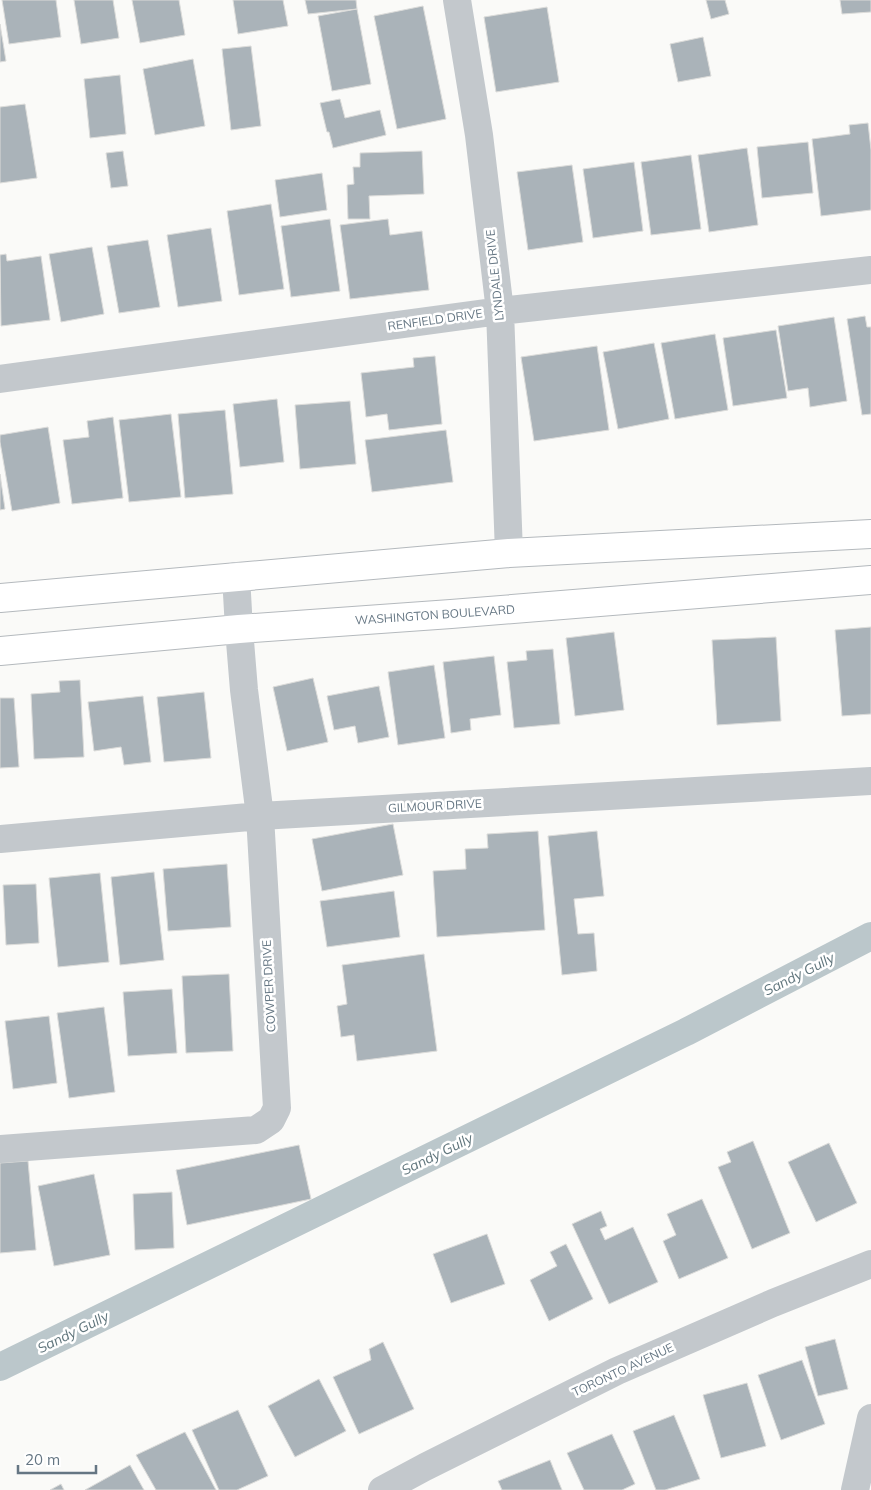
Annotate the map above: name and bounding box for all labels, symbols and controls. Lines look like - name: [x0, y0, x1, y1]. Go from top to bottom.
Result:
- street label: LYNDALE DRIVE: [482, 229, 507, 321]
- street label: RENFIELD DRIVE: [387, 305, 483, 334]
- street label: WASHINGTON BOULEVARD: [354, 601, 516, 628]
- street label: GILMOUR DRIVE: [388, 796, 482, 815]
- street label: COWPER DRIVE: [259, 939, 278, 1033]
- water label: Sandy Gully: [761, 948, 838, 1000]
- water label: Sandy Gully: [398, 1129, 476, 1179]
- water label: Sandy Gully: [34, 1307, 112, 1357]
- street label: TORONTO AVENUE: [570, 1340, 676, 1400]
- scale bar: [18, 1442, 95, 1474]
- text: 20 m: [25, 1450, 60, 1469]

